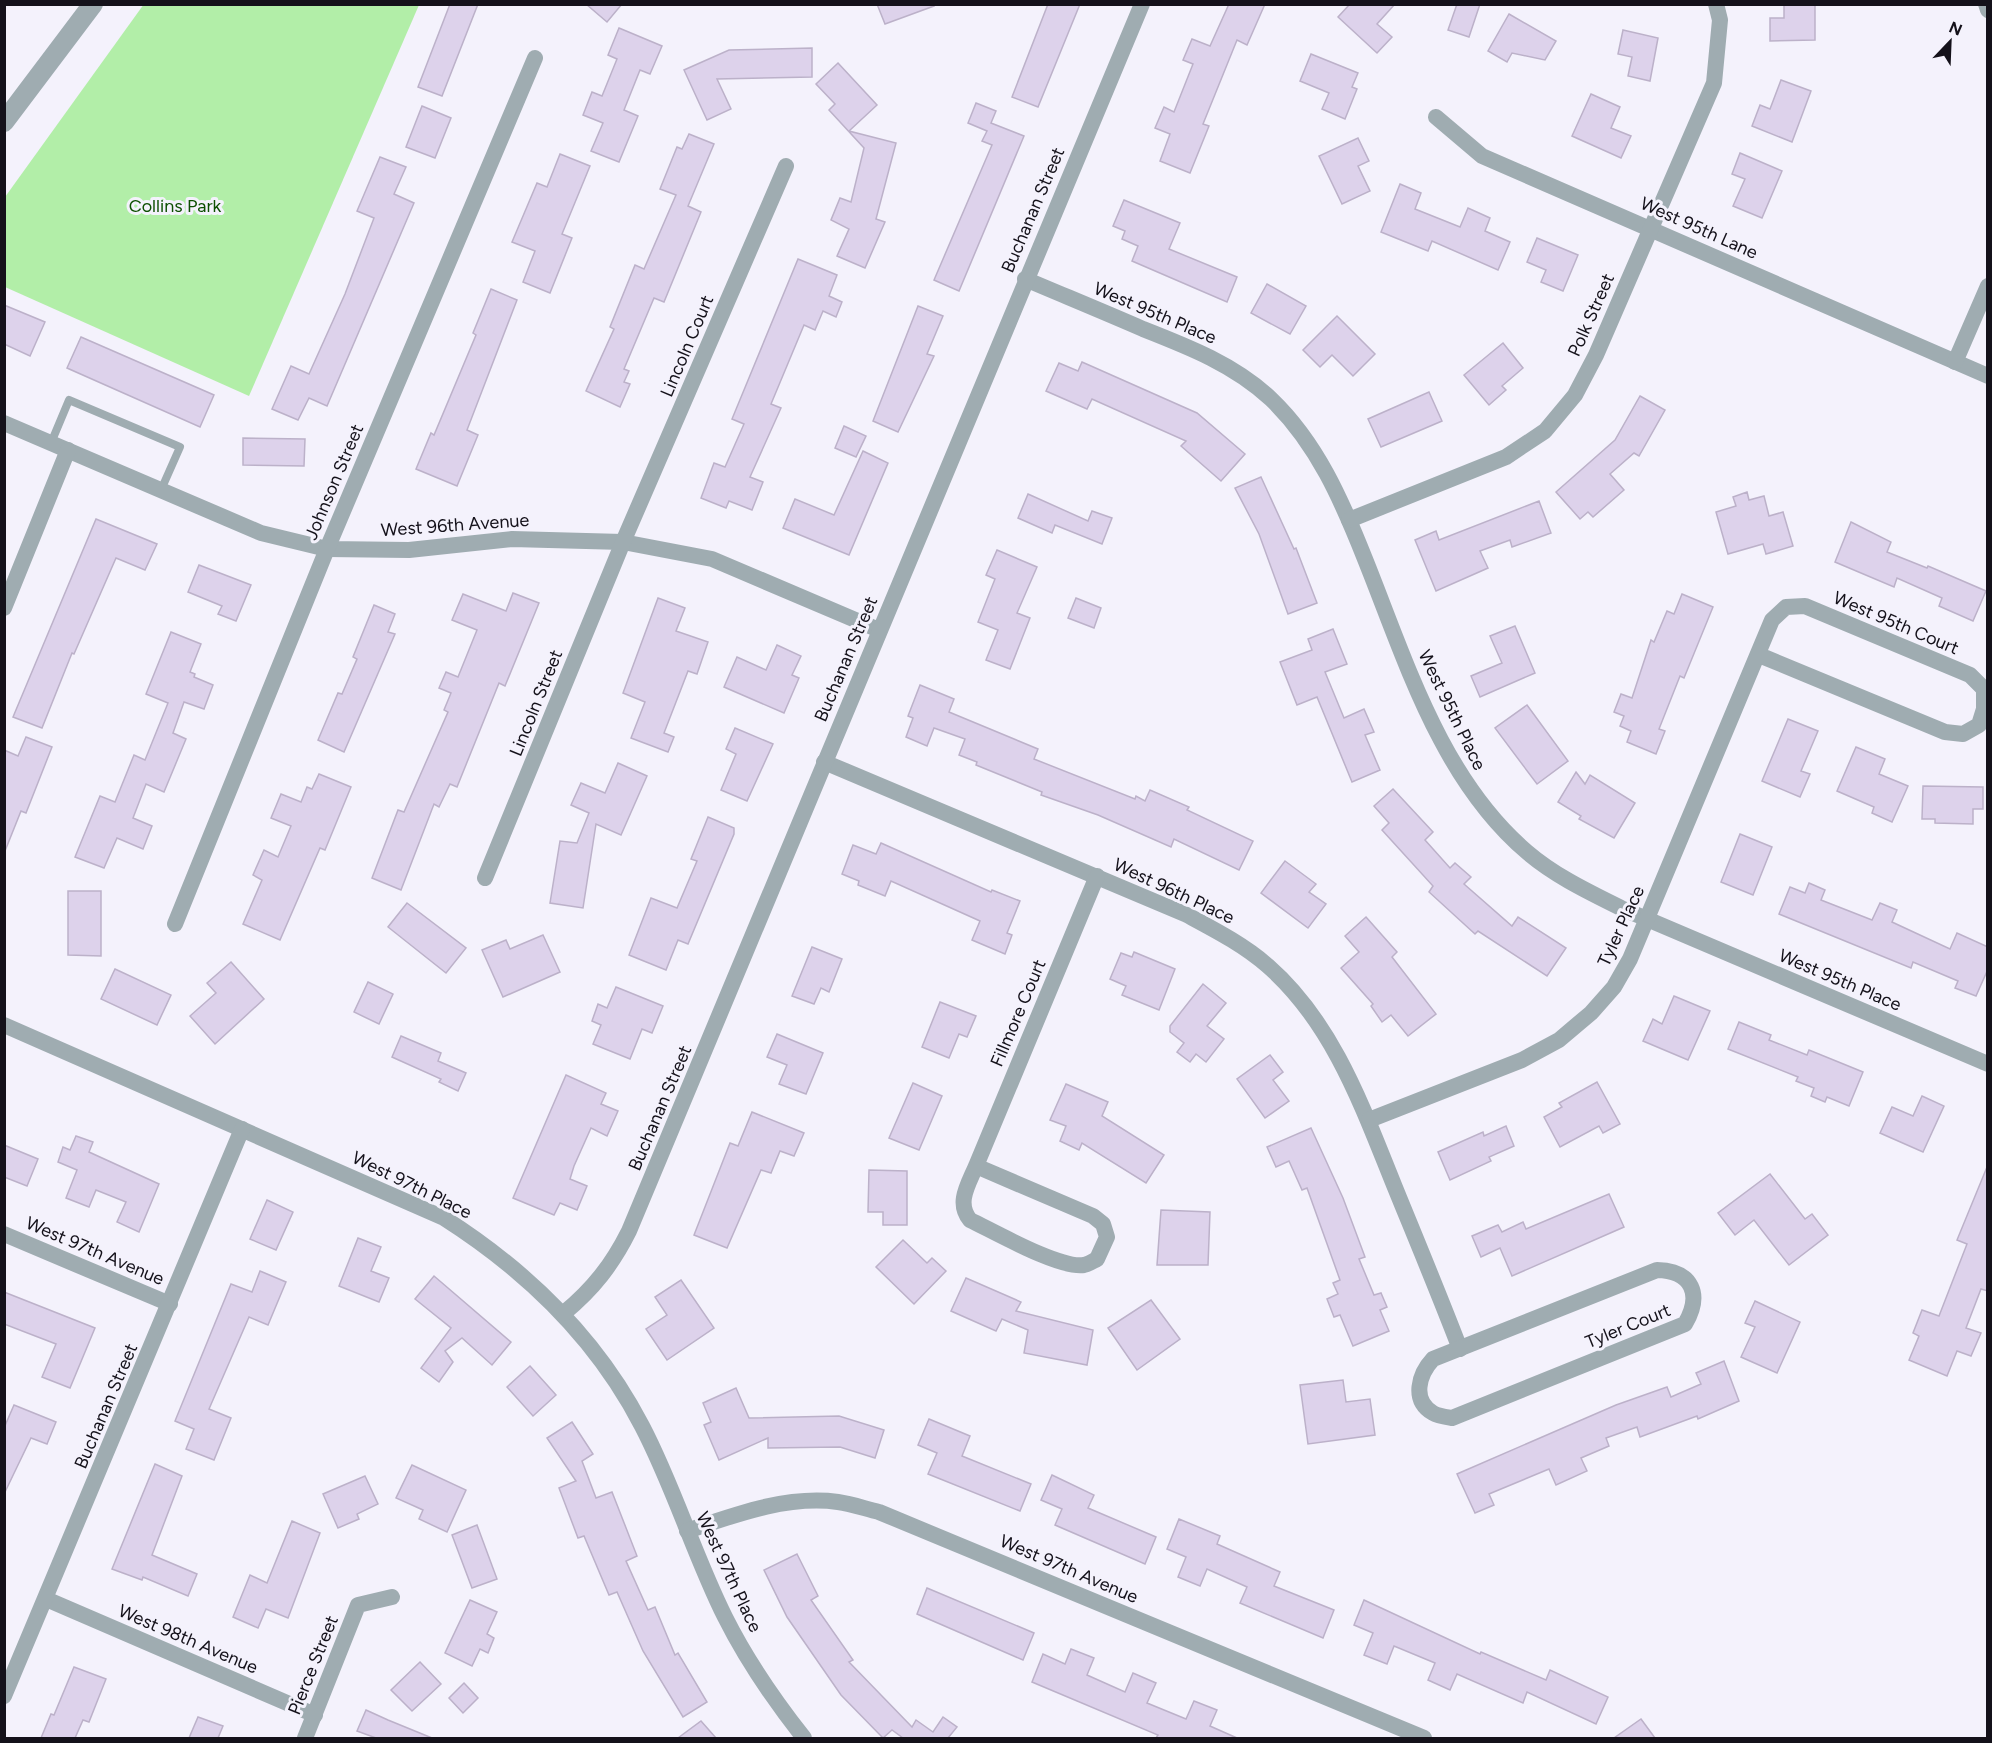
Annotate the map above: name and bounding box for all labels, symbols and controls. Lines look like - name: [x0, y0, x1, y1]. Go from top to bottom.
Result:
- north arrow: [1920, 12, 1980, 72]
- text: N: [1946, 17, 1965, 40]
- street label: Buchanan Street: [997, 144, 1069, 276]
- street label: West 95th Lane: [1637, 192, 1761, 264]
- park label: Collins Park: [129, 195, 222, 217]
- street label: Polk Street: [1563, 270, 1619, 360]
- street label: West 95th Place: [1090, 277, 1220, 349]
- street label: Lincoln Court: [656, 292, 718, 400]
- street label: Johnson Street: [300, 421, 368, 543]
- street label: West 96th Avenue: [380, 509, 530, 541]
- street label: West 95th Court: [1830, 587, 1962, 659]
- street label: Buchanan Street: [810, 593, 882, 725]
- street label: Lincoln Street: [505, 646, 567, 759]
- street label: West 95th Place: [1413, 646, 1491, 774]
- street label: West 96th Place: [1110, 853, 1238, 929]
- street label: Tyler Place: [1593, 882, 1649, 970]
- street label: West 95th Place: [1775, 944, 1905, 1016]
- street label: Fillmore Court: [986, 956, 1051, 1070]
- street label: Buchanan Street: [624, 1042, 696, 1174]
- street label: West 97th Place: [349, 1147, 476, 1224]
- street label: West 97th Avenue: [23, 1212, 168, 1290]
- street label: Tyler Court: [1582, 1299, 1674, 1353]
- street label: Buchanan Street: [70, 1340, 142, 1472]
- street label: West 97th Place: [691, 1508, 767, 1636]
- street label: West 97th Avenue: [997, 1530, 1142, 1608]
- street label: West 98th Avenue: [115, 1600, 261, 1678]
- street label: Pierce Street: [283, 1612, 343, 1718]

